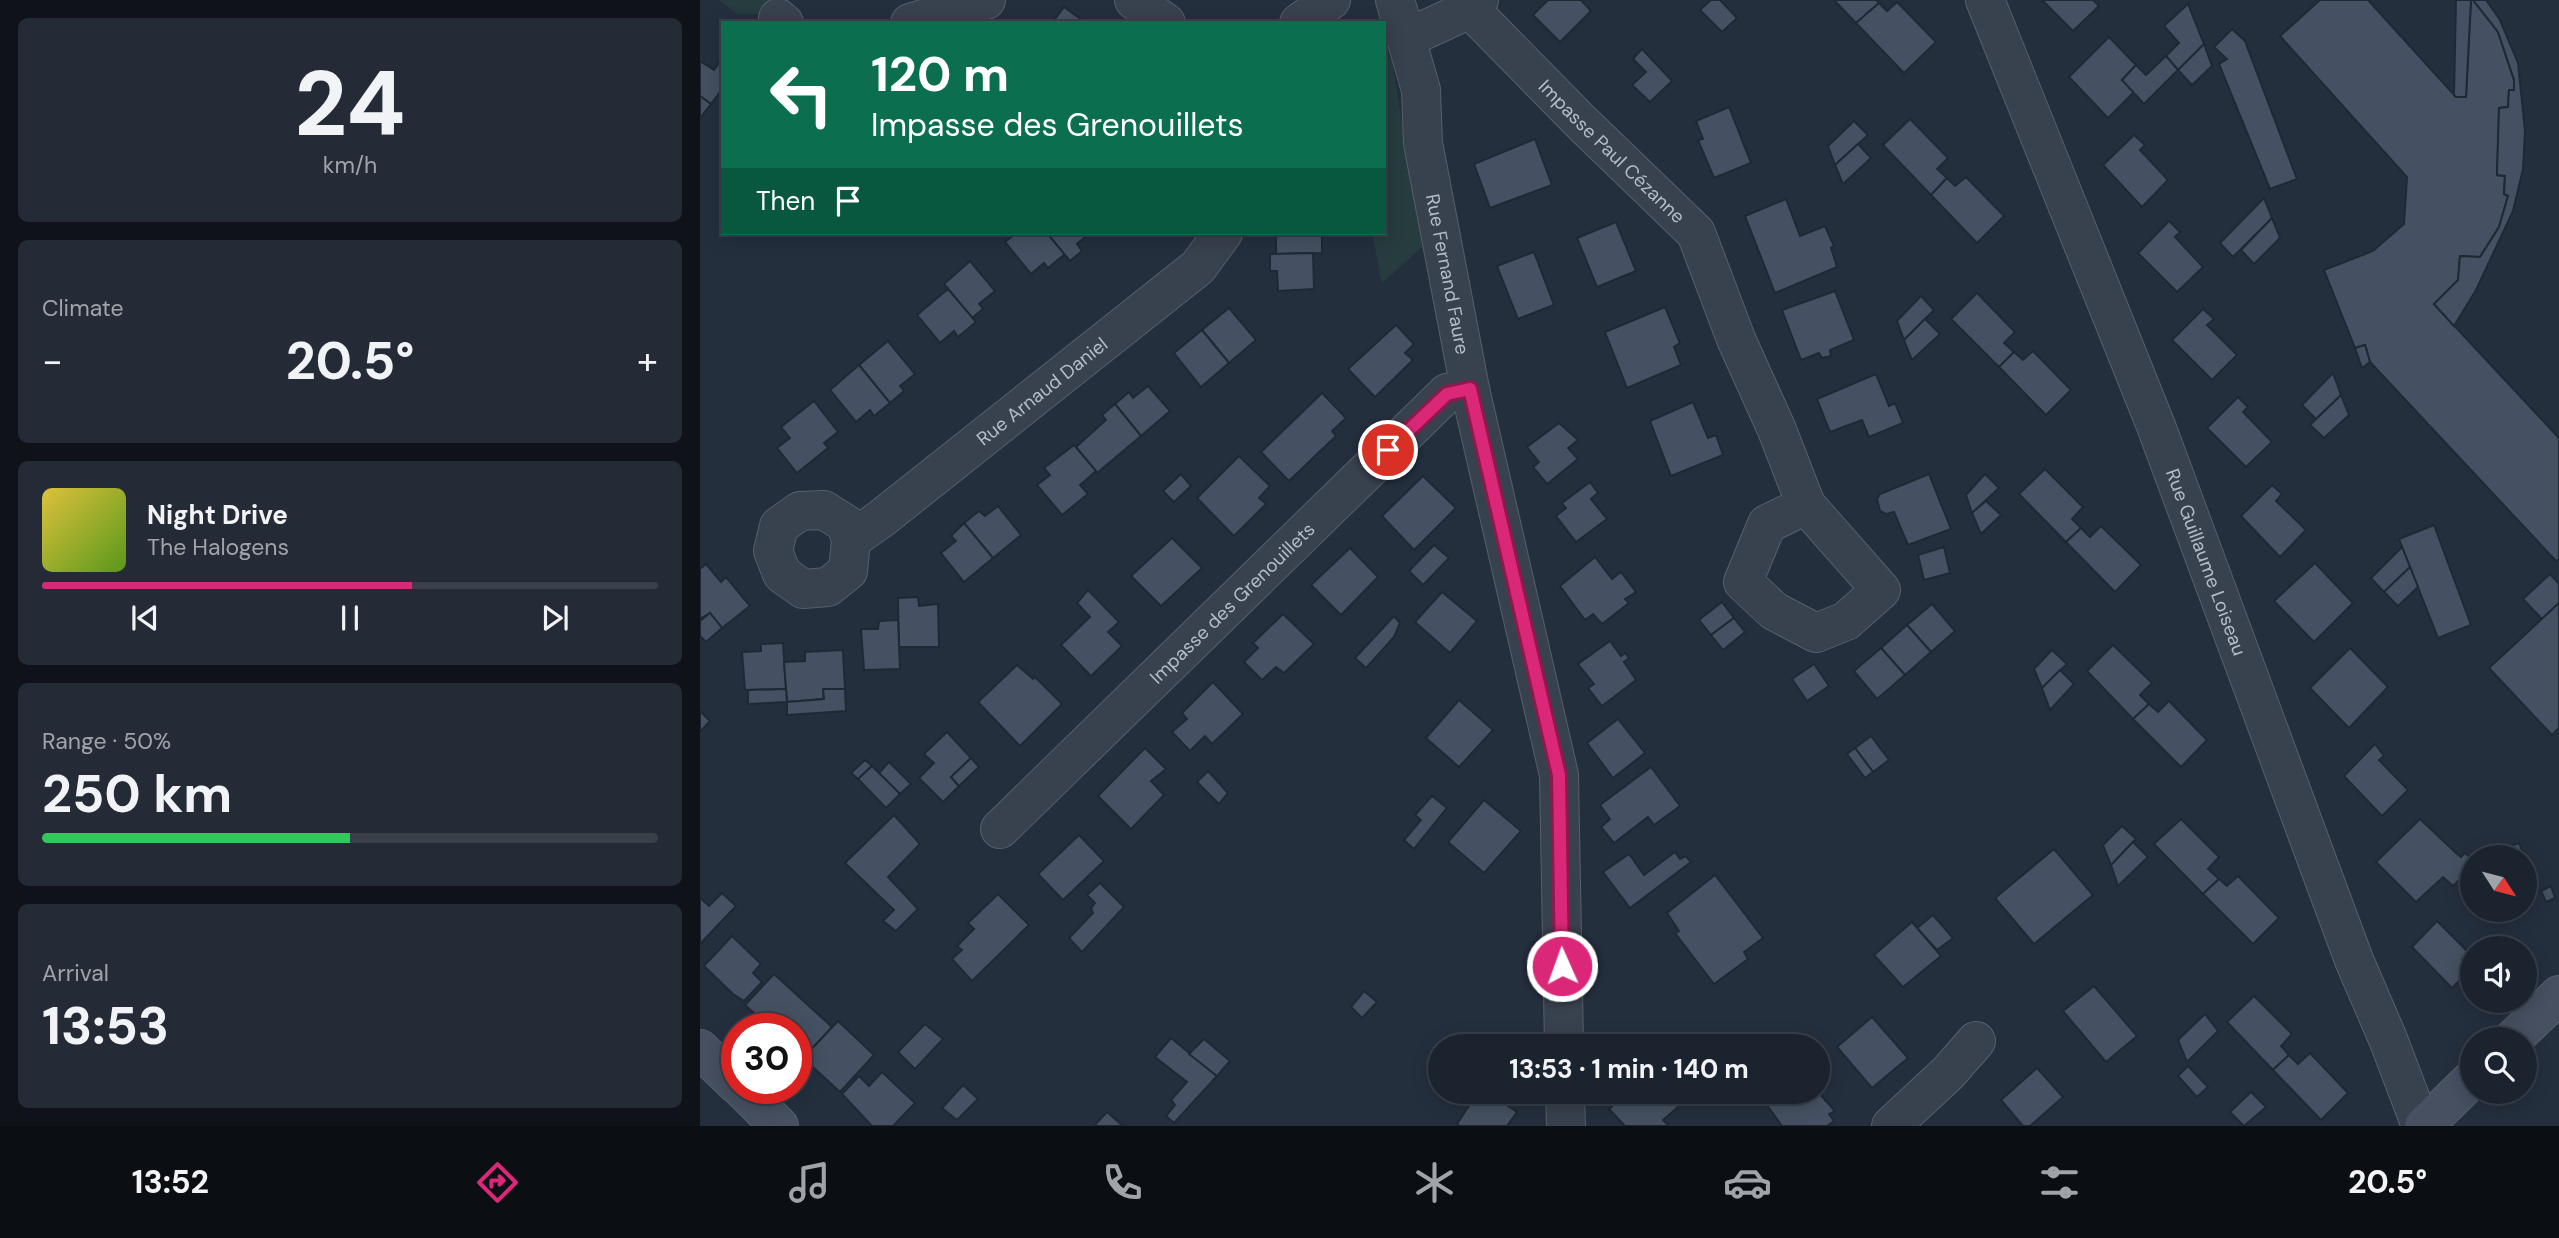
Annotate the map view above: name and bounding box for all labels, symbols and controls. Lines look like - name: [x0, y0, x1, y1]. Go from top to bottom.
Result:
- text: 120 m: [871, 42, 1009, 106]
- text: 24: [294, 45, 406, 163]
- icon: left: [756, 49, 847, 140]
- street label: Impasse Paul Cézanne: [1533, 74, 1690, 229]
- text: Impasse des Grenouillets: [871, 104, 1244, 146]
- text: km/h: [323, 150, 377, 180]
- icon: arrive: [829, 182, 867, 220]
- text: Then: [756, 184, 815, 218]
- street label: Rue Fernand Faure: [1420, 192, 1475, 356]
- text: Climate: [42, 293, 124, 323]
- text: 20.5°: [286, 327, 414, 395]
- street label: Rue Arnaud Daniel: [971, 332, 1113, 451]
- text: −: [42, 336, 63, 386]
- text: +: [637, 336, 658, 386]
- pin: [1358, 420, 1418, 480]
- icon: arrive: [1369, 431, 1407, 469]
- street label: Rue Guillaume Loiseau: [2160, 465, 2252, 659]
- text: Night Drive: [147, 498, 288, 532]
- street label: Impasse des Grenouillets: [1144, 517, 1320, 689]
- text: The Halogens: [147, 532, 289, 562]
- icon: previous: [126, 599, 164, 637]
- icon: pause: [331, 599, 369, 637]
- icon: next: [536, 599, 574, 637]
- text: Range · 50%: [42, 726, 171, 756]
- text: 250 km: [42, 760, 232, 828]
- north arrow: [2460, 845, 2538, 922]
- map controls: [2460, 845, 2537, 1104]
- position arrow: [1525, 929, 1599, 1003]
- button: sound: [2460, 936, 2537, 1013]
- text: Arrival: [42, 958, 109, 988]
- text: 13:53: [42, 992, 169, 1060]
- speed limit sign: 30: [721, 1013, 812, 1104]
- button: search: [2460, 1027, 2537, 1104]
- text: 13:53 · 1 min · 140 m: [1509, 1052, 1749, 1086]
- icon: directions: [473, 1158, 522, 1207]
- icon: music: [785, 1158, 834, 1207]
- icon: phone: [1098, 1158, 1147, 1207]
- icon: climate: [1410, 1158, 1459, 1207]
- icon: car: [1723, 1158, 1772, 1207]
- icon: filters: [2035, 1158, 2084, 1207]
- text: 13:52: [132, 1161, 209, 1203]
- text: 20.5°: [2348, 1161, 2427, 1203]

